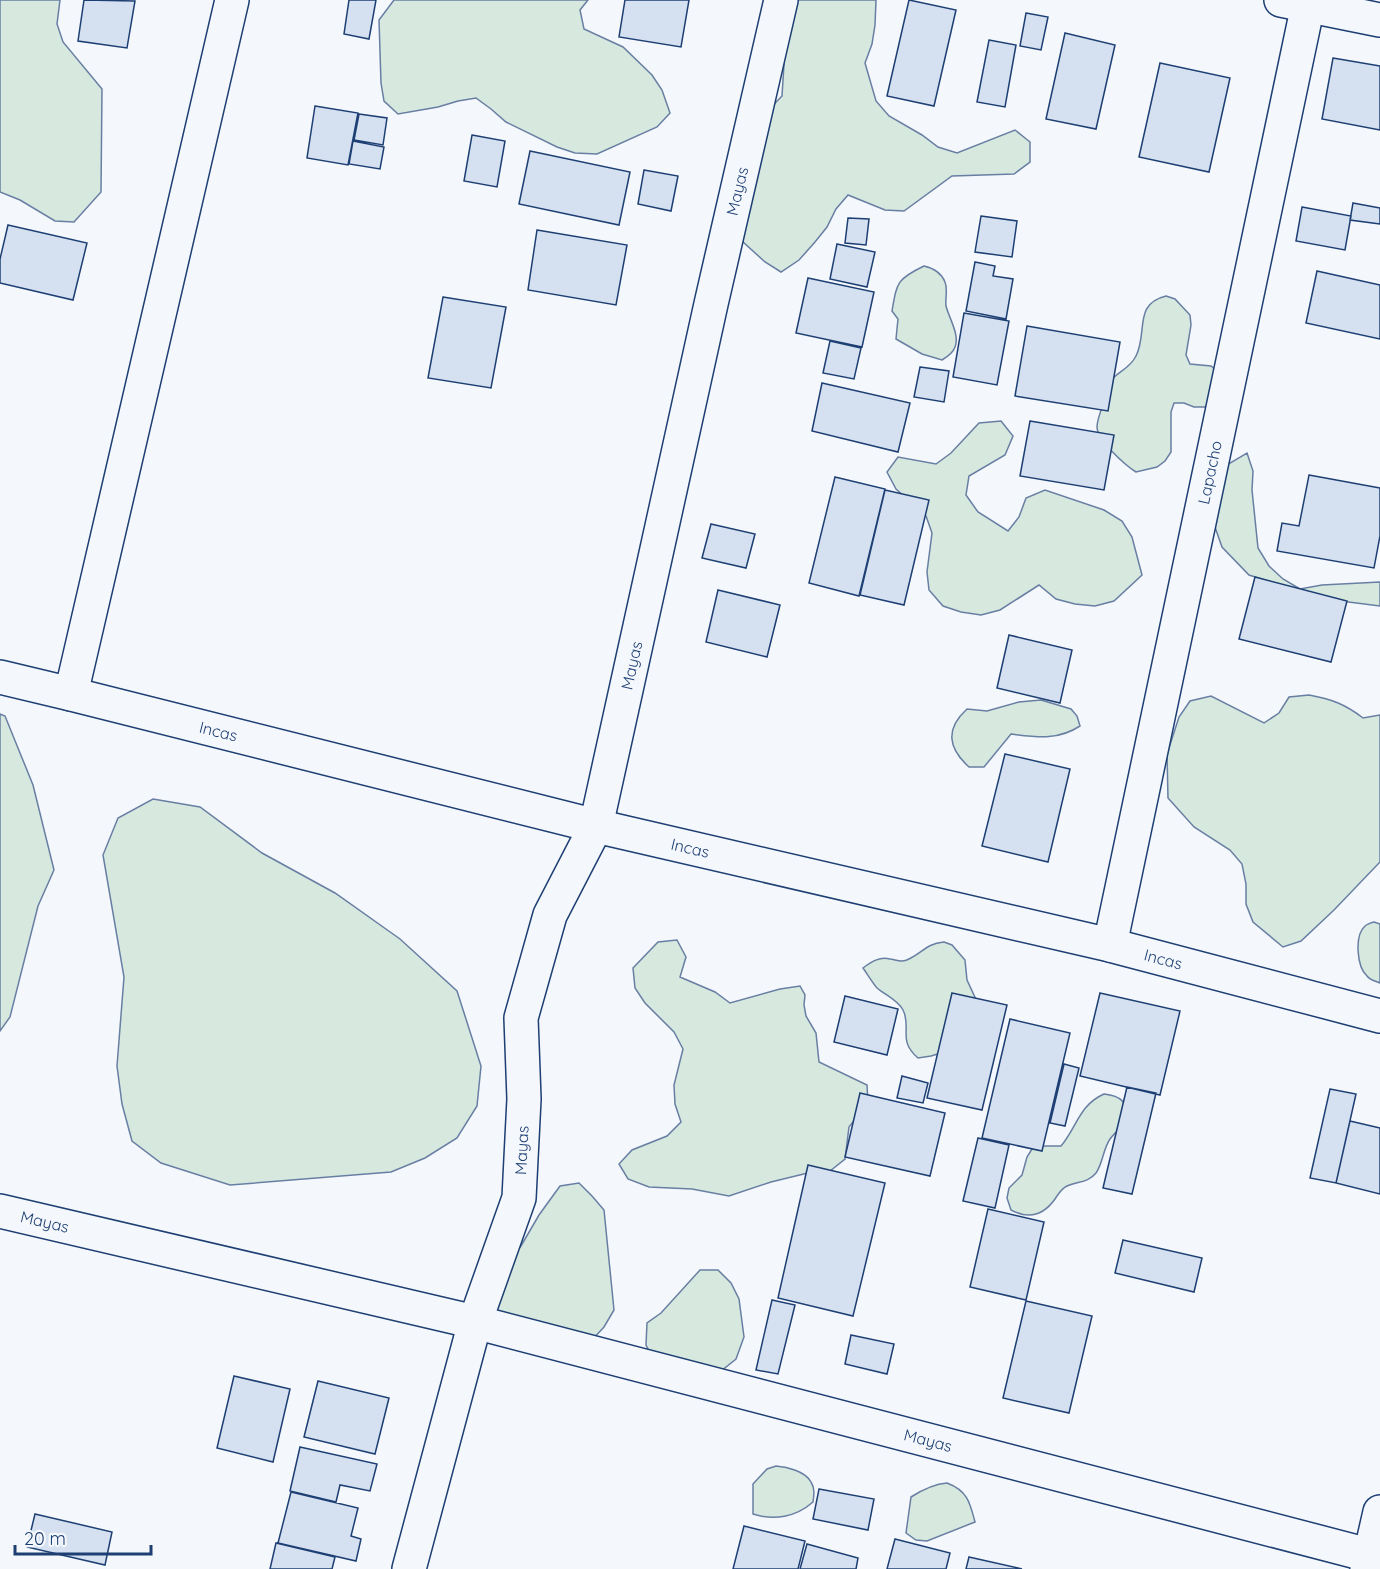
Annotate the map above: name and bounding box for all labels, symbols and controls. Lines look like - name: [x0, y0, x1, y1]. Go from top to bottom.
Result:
- street label: Mayas: [722, 165, 752, 217]
- street label: Lapacho: [1193, 439, 1226, 506]
- street label: Mayas: [616, 639, 646, 692]
- street label: Incas: [197, 717, 240, 745]
- street label: Incas: [669, 834, 711, 862]
- street label: Incas: [1142, 944, 1185, 974]
- street label: Mayas: [510, 1125, 533, 1175]
- street label: Mayas: [19, 1206, 71, 1237]
- street label: Mayas: [902, 1424, 954, 1456]
- scale bar: [15, 1518, 152, 1556]
- text: 20 m: [24, 1527, 66, 1550]

